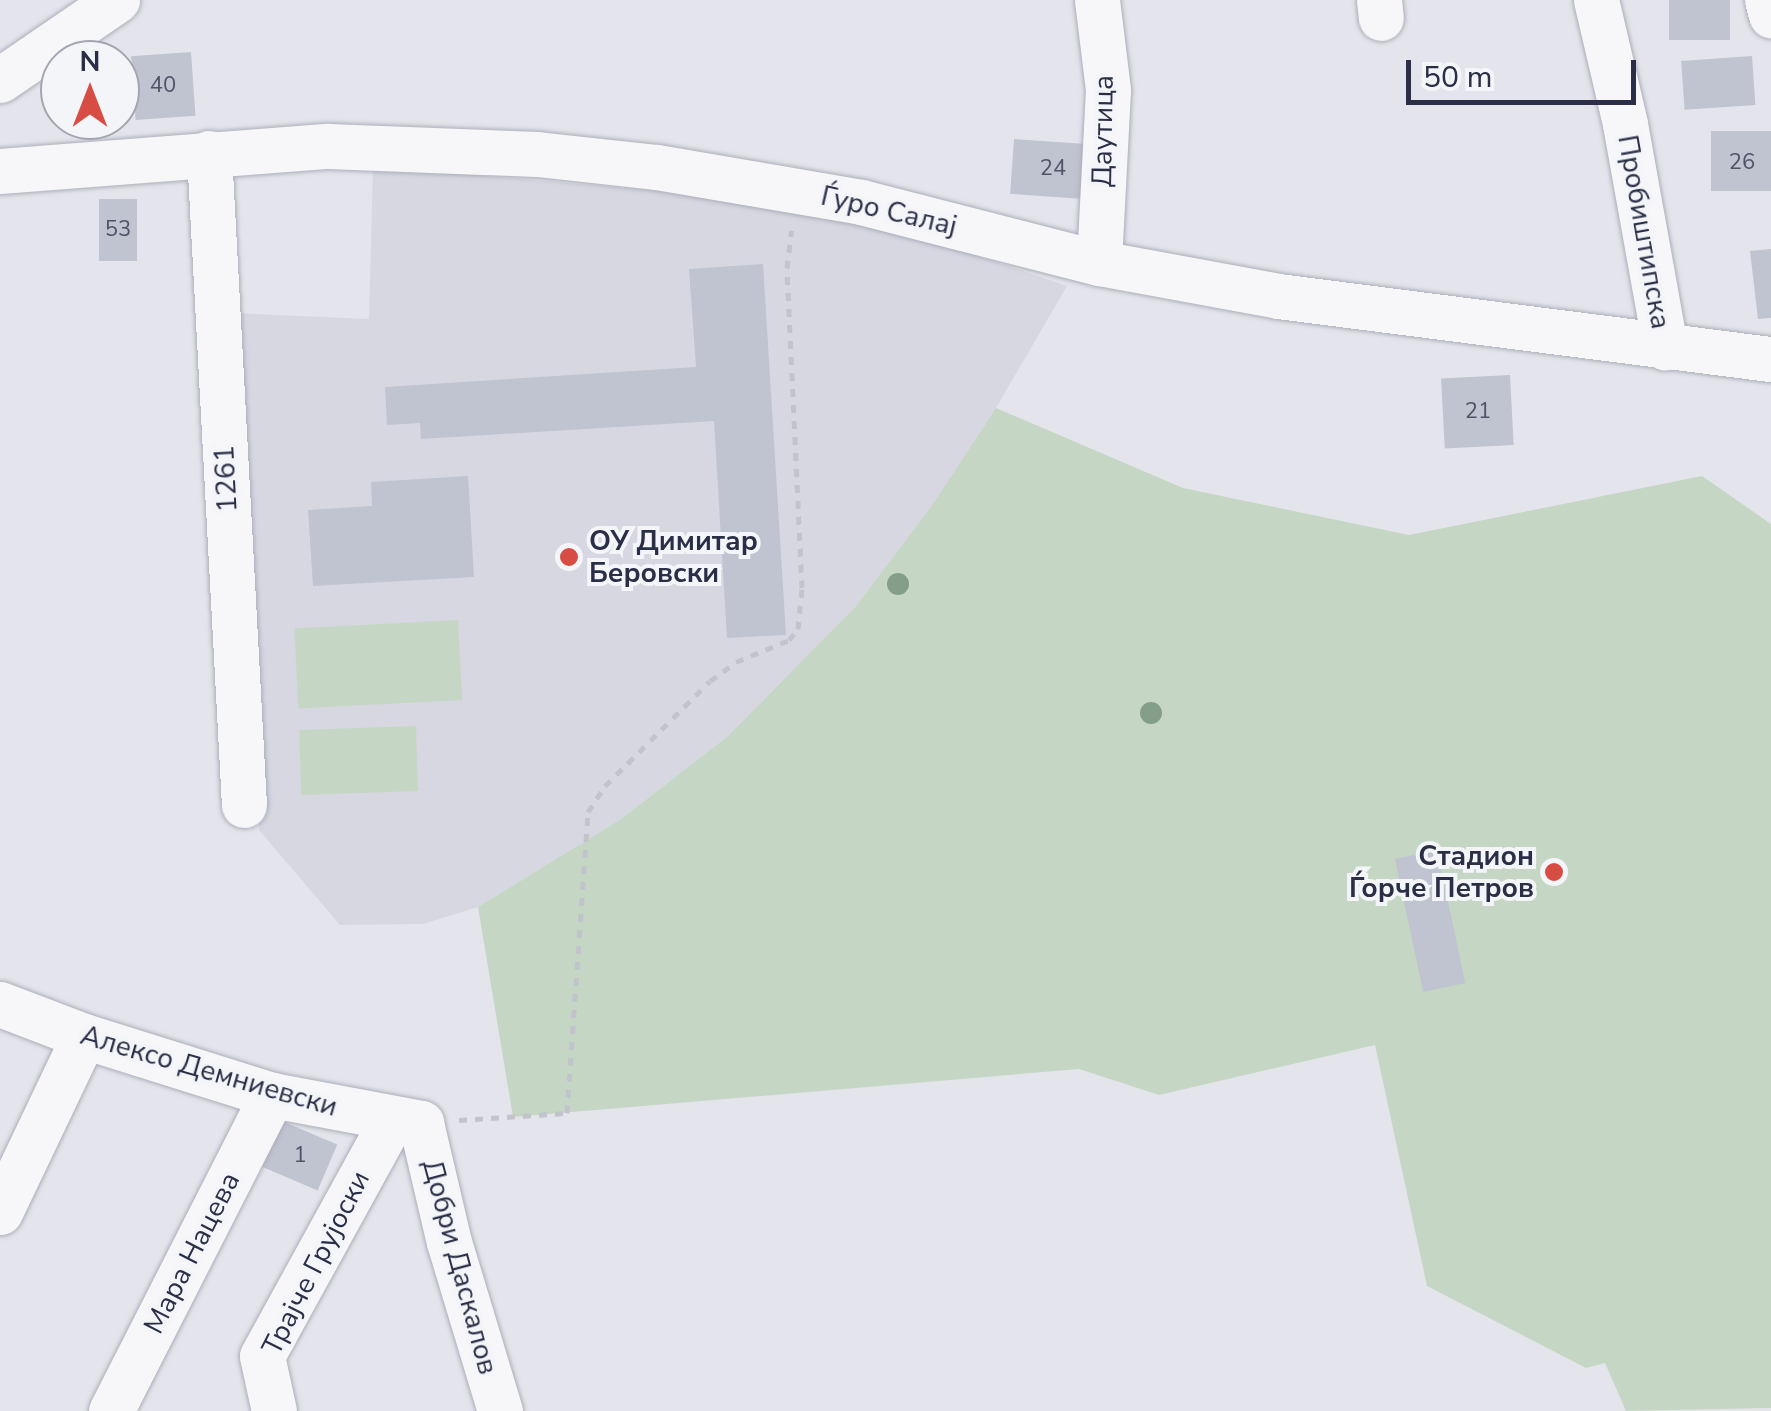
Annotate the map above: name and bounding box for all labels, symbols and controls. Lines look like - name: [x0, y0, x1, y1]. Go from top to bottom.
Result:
- north arrow: [40, 40, 140, 140]
- scale bar: [1411, 40, 1641, 102]
- text: N: [80, 43, 100, 81]
- text: 50 m: [1423, 57, 1492, 98]
- house number: 40: [150, 73, 176, 99]
- street label: Даутица: [1085, 75, 1121, 187]
- street label: Пробиштипска: [1610, 132, 1678, 332]
- house number: 26: [1729, 150, 1755, 176]
- house number: 24: [1040, 156, 1066, 182]
- street label: Ѓуро Салај: [818, 179, 960, 243]
- house number: 53: [105, 217, 131, 243]
- house number: 21: [1465, 399, 1491, 425]
- street label: 1261: [207, 445, 245, 513]
- place label: ОУ Димитар Беровски: [589, 524, 758, 590]
- marker: ОУ Димитар Беровски: [558, 546, 580, 568]
- place label: Стадион Ѓорче Петров: [1349, 839, 1534, 905]
- marker: Стадион Ѓорче Петров: [1543, 861, 1565, 883]
- street label: Алексо Демниевски: [77, 1018, 341, 1124]
- house number: 1: [293, 1143, 307, 1169]
- street label: Добри Даскалов: [415, 1156, 505, 1378]
- street label: Трајче Грујоски: [255, 1165, 377, 1361]
- street label: Мара Нацева: [137, 1167, 247, 1339]

